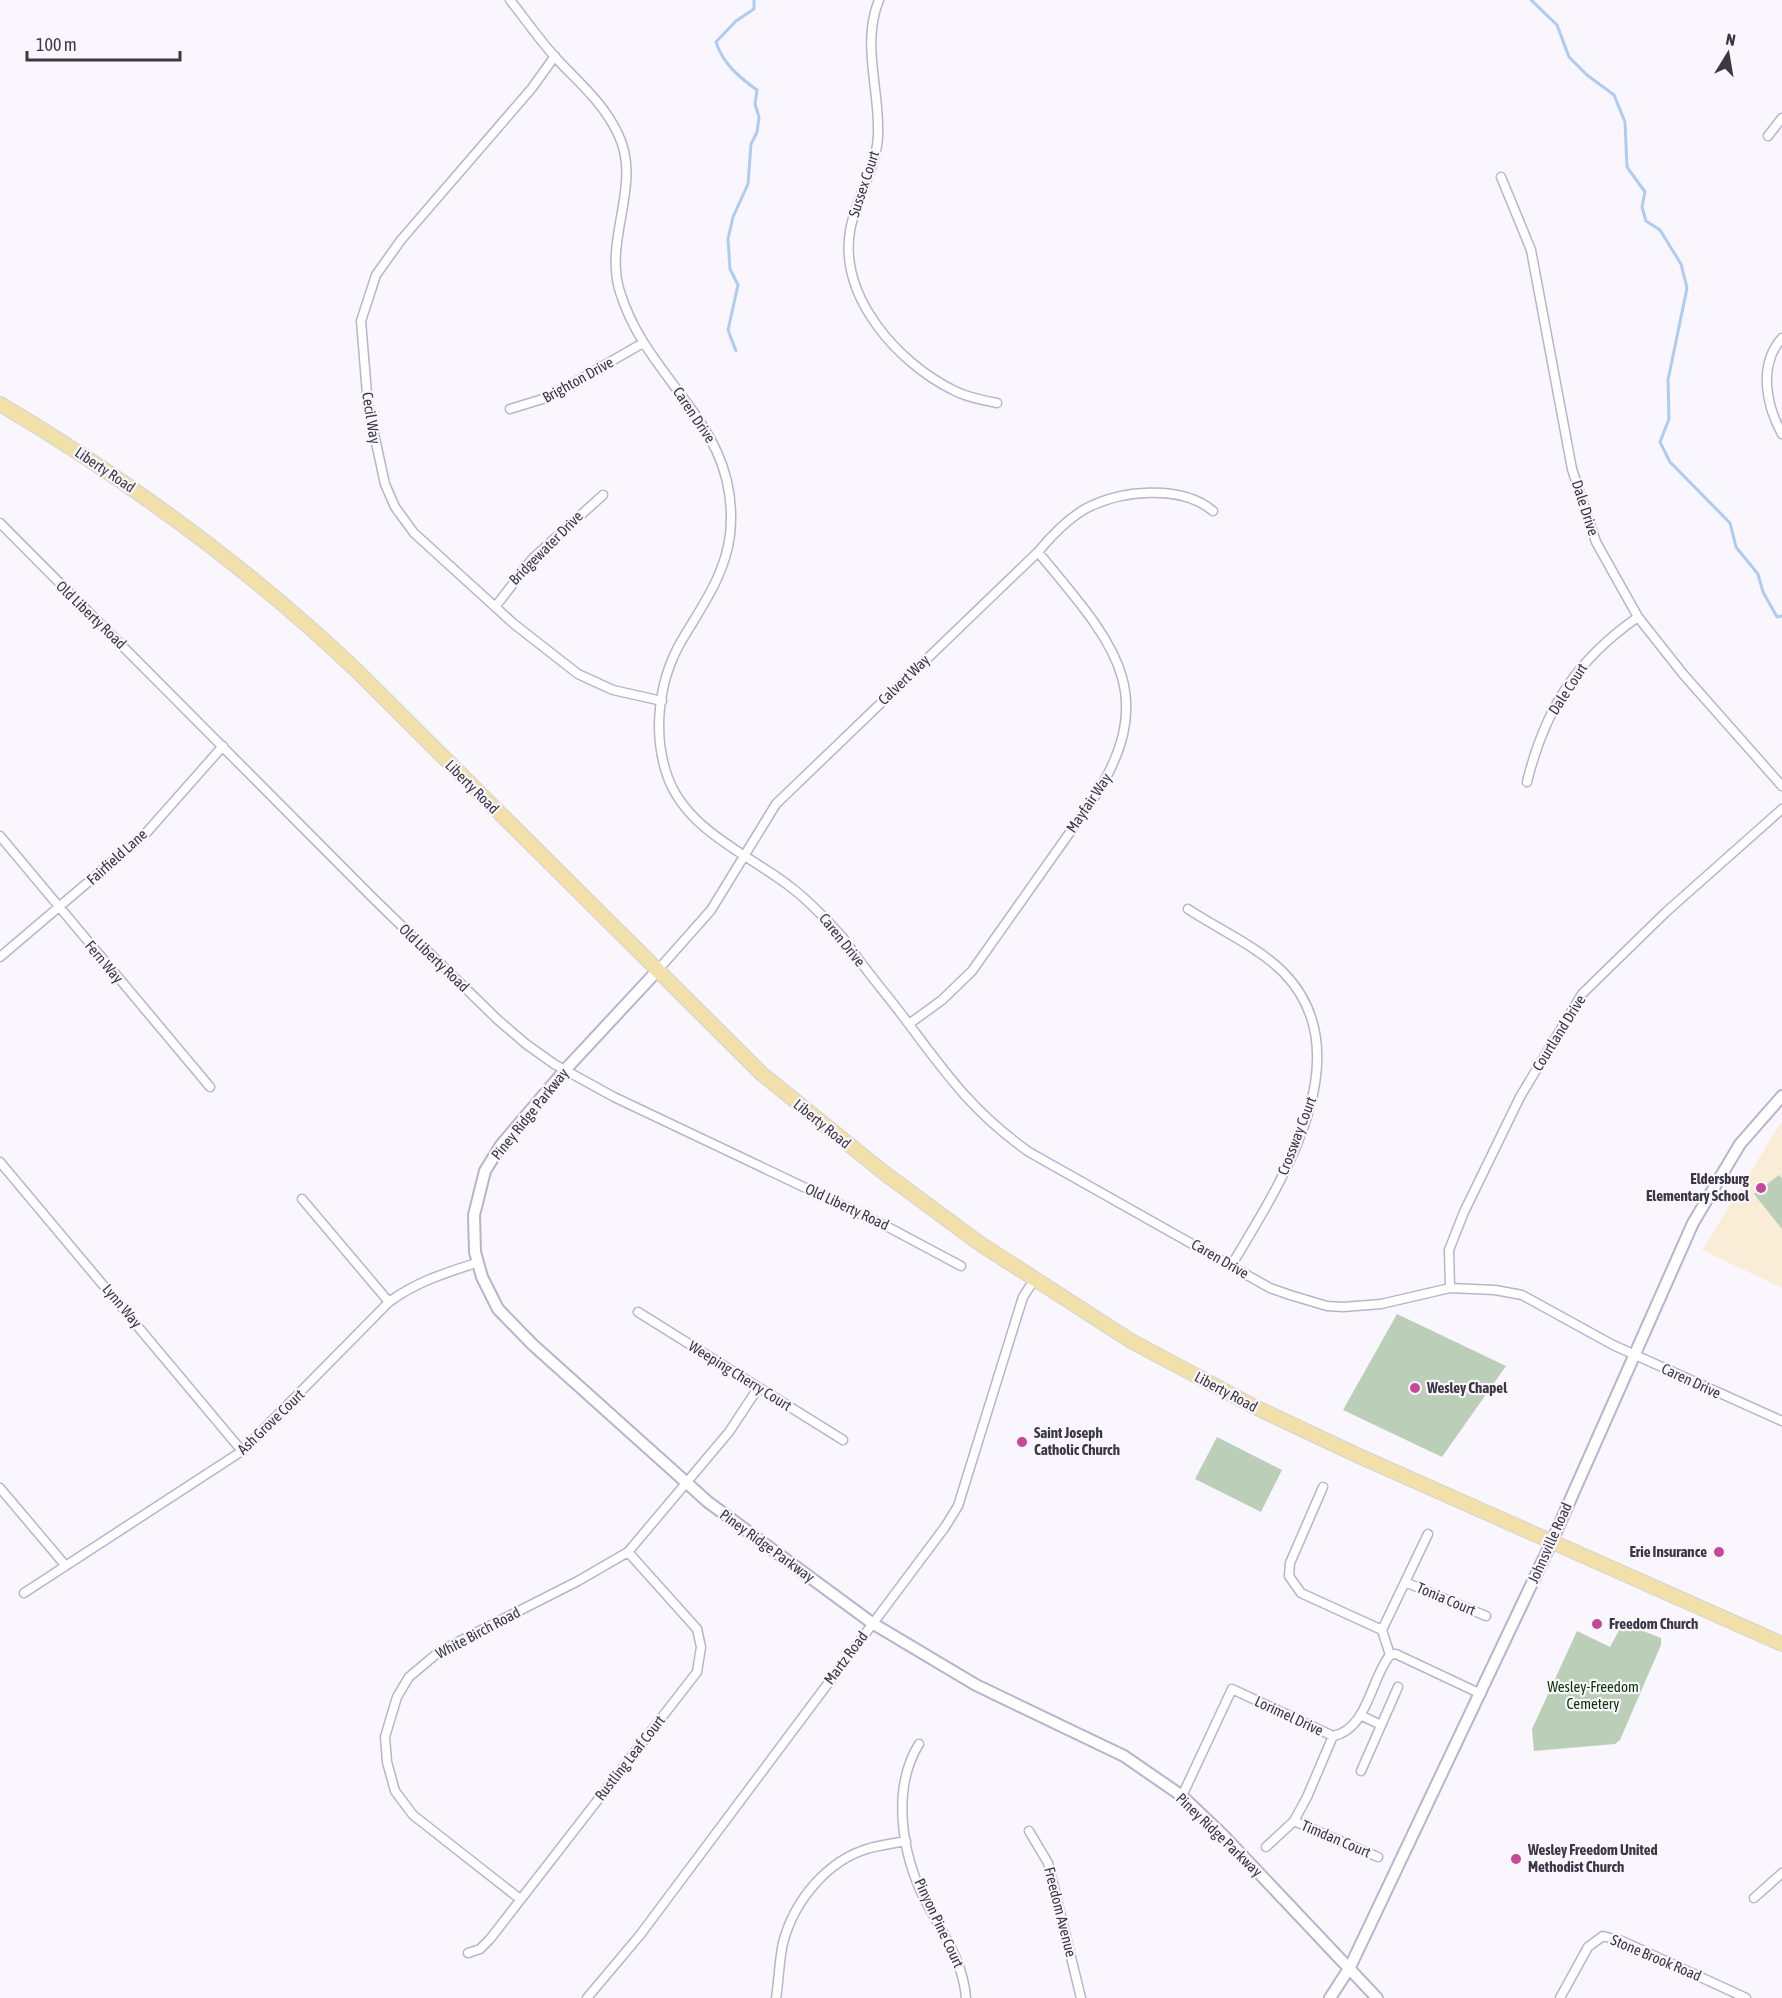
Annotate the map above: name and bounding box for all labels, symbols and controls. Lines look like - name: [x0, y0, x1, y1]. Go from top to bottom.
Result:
- scale bar: [27, 24, 180, 62]
- north arrow: [1698, 24, 1758, 84]
- text: N: [1725, 30, 1737, 49]
- text: 100 m: [36, 34, 77, 55]
- street label: Sussex Court: [845, 149, 882, 219]
- street label: Brighton Drive: [539, 353, 616, 406]
- street label: Caren Drive: [670, 384, 719, 446]
- street label: Cecil Way: [359, 391, 384, 445]
- street label: Liberty Road: [72, 443, 138, 496]
- street label: Dale Drive: [1569, 478, 1602, 538]
- street label: Bridgewater Drive: [505, 507, 586, 588]
- street label: Old Liberty Road: [53, 577, 130, 652]
- street label: Calvert Way: [875, 651, 933, 708]
- street label: Dale Court: [1545, 660, 1590, 718]
- street label: Liberty Road: [442, 756, 503, 817]
- street label: Mayfair Way: [1063, 770, 1115, 836]
- street label: Fairfield Lane: [83, 825, 150, 888]
- street label: Caren Drive: [816, 910, 869, 970]
- street label: Old Liberty Road: [396, 920, 473, 995]
- street label: Fern Way: [82, 937, 127, 986]
- street label: Courtland Drive: [1529, 992, 1589, 1074]
- street label: Piney Ridge Parkway: [488, 1065, 572, 1163]
- street label: Crossway Court: [1274, 1094, 1319, 1177]
- street label: Liberty Road: [790, 1095, 854, 1152]
- place label: Eldersburg Elementary School: [1646, 1170, 1750, 1204]
- street label: Old Liberty Road: [803, 1180, 892, 1233]
- marker: Eldersburg Elementary School: [1754, 1181, 1768, 1195]
- street label: Caren Drive: [1189, 1235, 1252, 1282]
- street label: Lynn Way: [99, 1280, 146, 1331]
- street label: Weeping Cherry Court: [686, 1337, 795, 1414]
- street label: Caren Drive: [1659, 1359, 1724, 1402]
- street label: Liberty Road: [1192, 1368, 1261, 1415]
- place label: Wesley Chapel: [1426, 1379, 1508, 1396]
- marker: Wesley Chapel: [1408, 1381, 1422, 1395]
- street label: Ash Grove Court: [234, 1386, 307, 1458]
- place label: Saint Joseph Catholic Church: [1034, 1424, 1120, 1458]
- marker: Saint Joseph Catholic Church: [1015, 1435, 1029, 1449]
- street label: Johnsville Road: [1524, 1500, 1575, 1586]
- street label: Piney Ridge Parkway: [717, 1506, 818, 1586]
- place label: Erie Insurance: [1629, 1543, 1707, 1560]
- marker: Erie Insurance: [1712, 1545, 1726, 1559]
- street label: Tonia Court: [1414, 1579, 1478, 1619]
- street label: White Birch Road: [433, 1603, 523, 1662]
- place label: Freedom Church: [1609, 1615, 1698, 1632]
- marker: Freedom Church: [1590, 1617, 1604, 1631]
- street label: Martz Road: [820, 1628, 871, 1687]
- park label: Wesley-Freedom Cemetery: [1547, 1678, 1639, 1712]
- street label: Lorimel Drive: [1252, 1692, 1326, 1739]
- street label: Rustling Leaf Court: [591, 1712, 668, 1804]
- street label: Piney Ridge Parkway: [1173, 1789, 1266, 1880]
- street label: Timdan Court: [1299, 1816, 1373, 1861]
- place label: Wesley Freedom United Methodist Church: [1527, 1841, 1658, 1875]
- marker: Wesley Freedom United Methodist Church: [1509, 1852, 1523, 1866]
- street label: Freedom Avenue: [1041, 1865, 1080, 1959]
- street label: Pinyon Pine Court: [911, 1875, 968, 1970]
- street label: Stone Brook Road: [1608, 1931, 1704, 1984]

